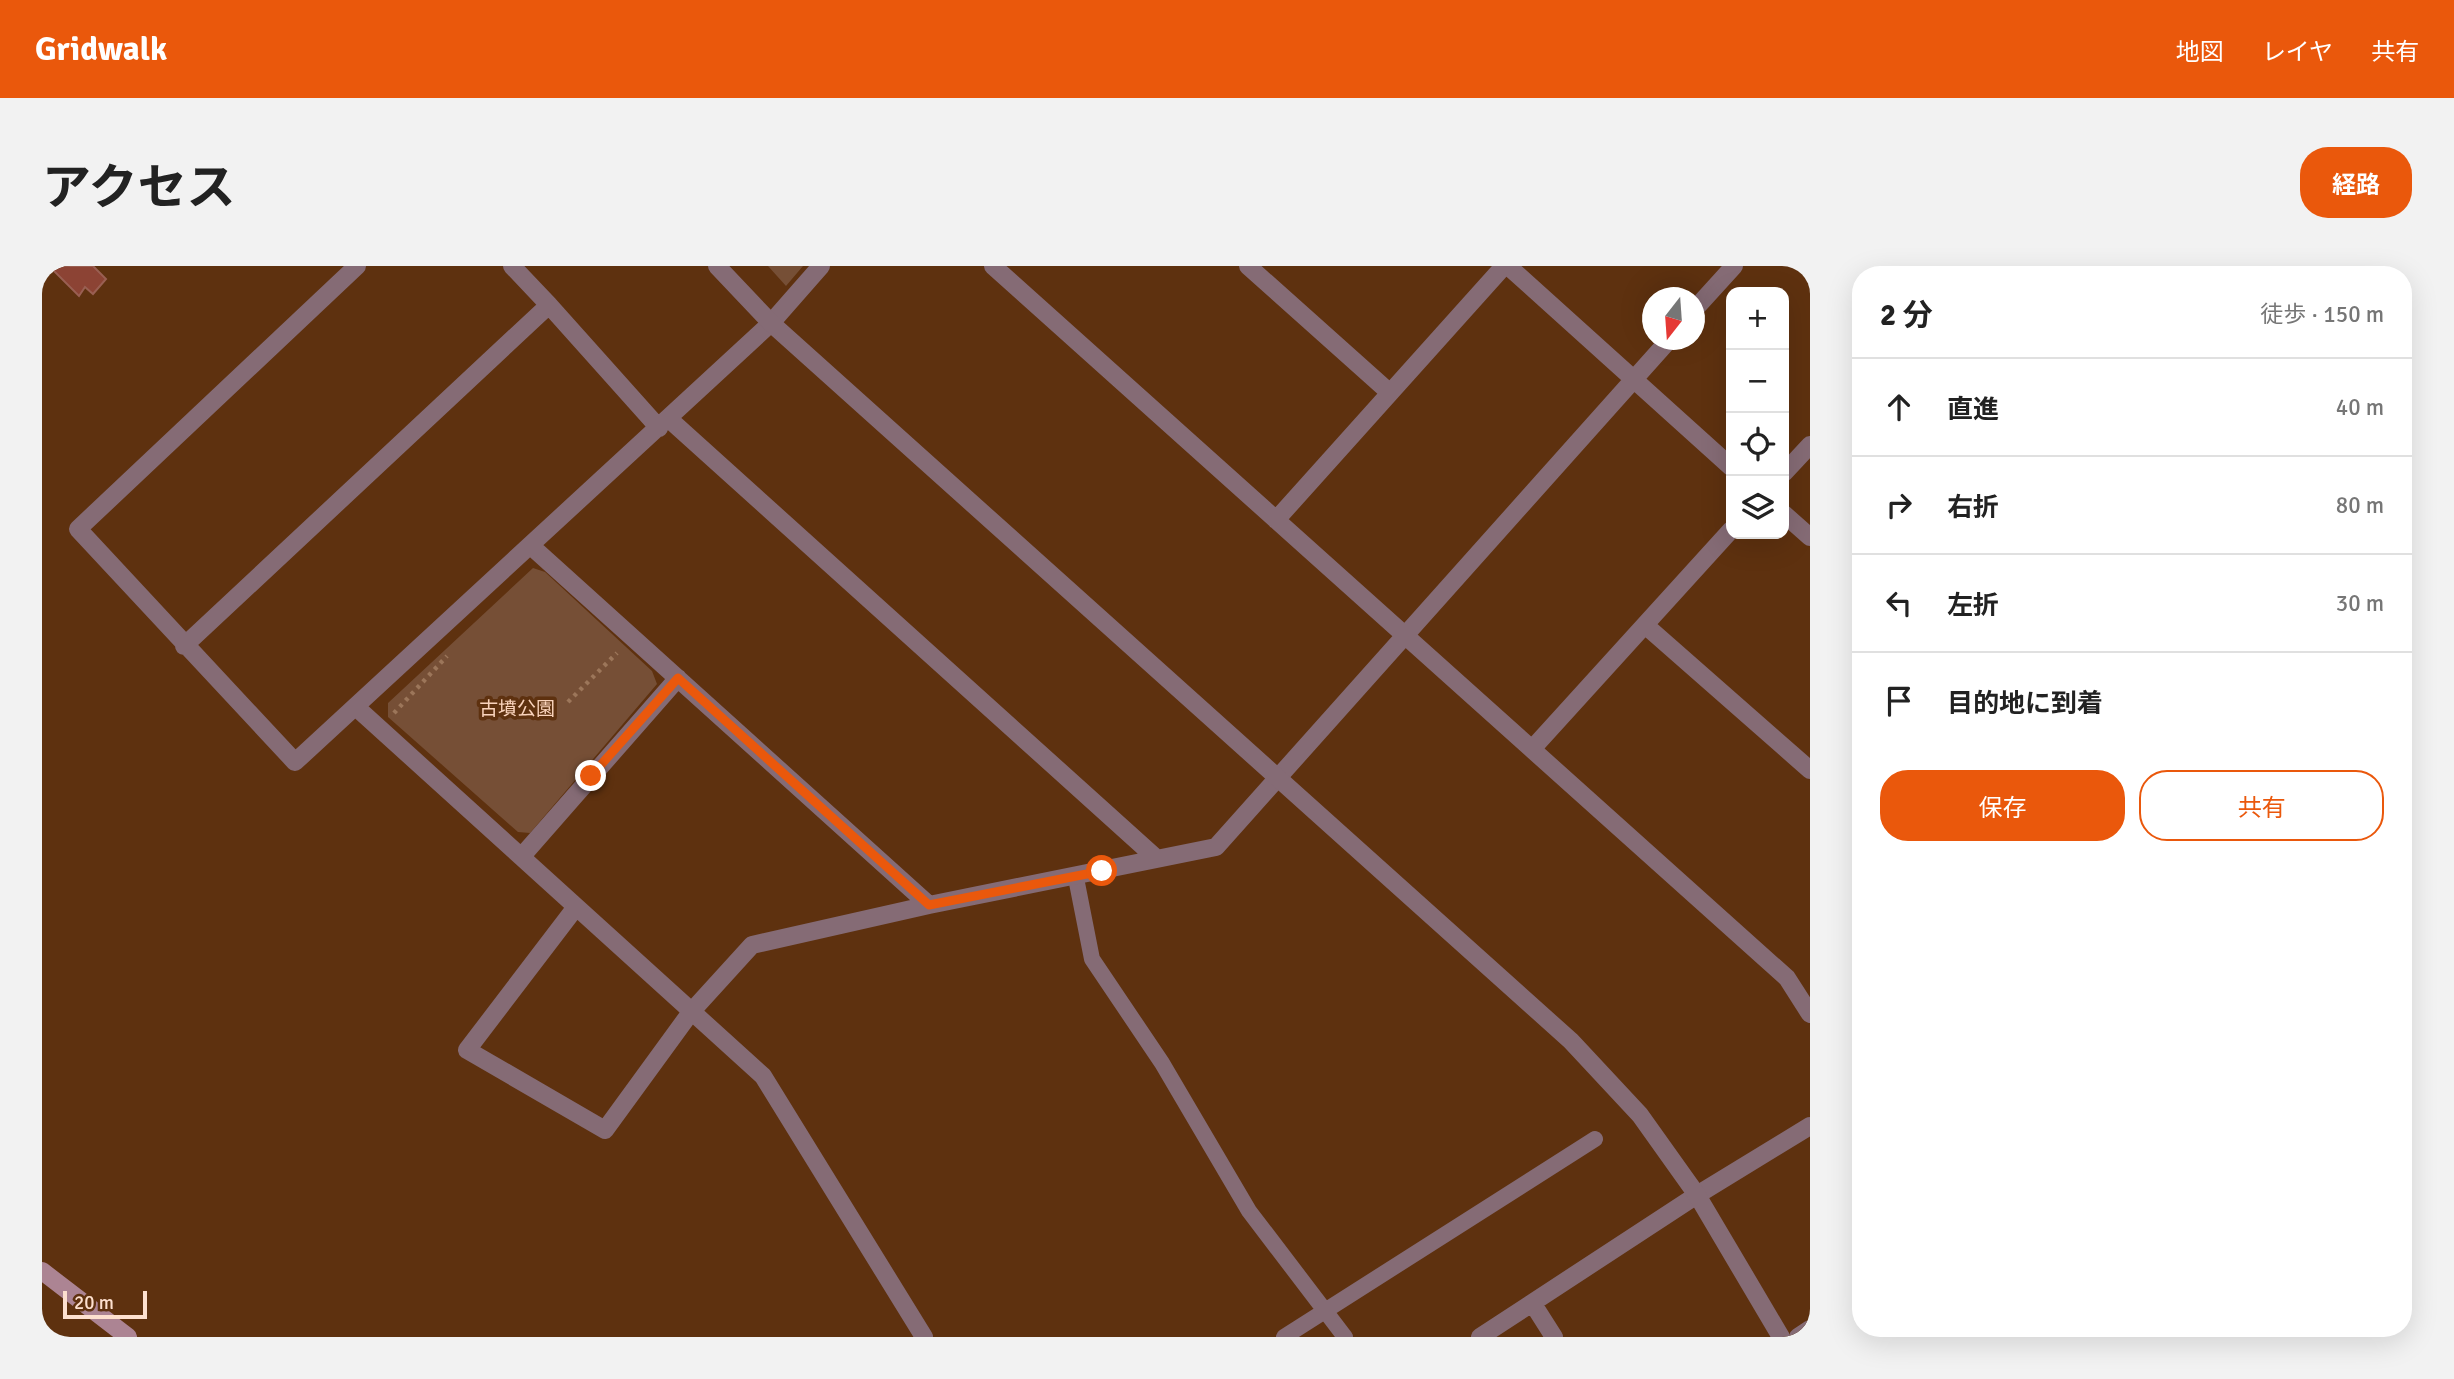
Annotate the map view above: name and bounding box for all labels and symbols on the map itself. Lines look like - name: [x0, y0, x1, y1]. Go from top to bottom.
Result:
- north arrow: [1642, 287, 1705, 350]
- park label: 古墳公園: [479, 697, 555, 721]
- route end: [575, 760, 606, 791]
- route start: [1086, 855, 1117, 886]
- scale bar: [63, 1288, 147, 1320]

